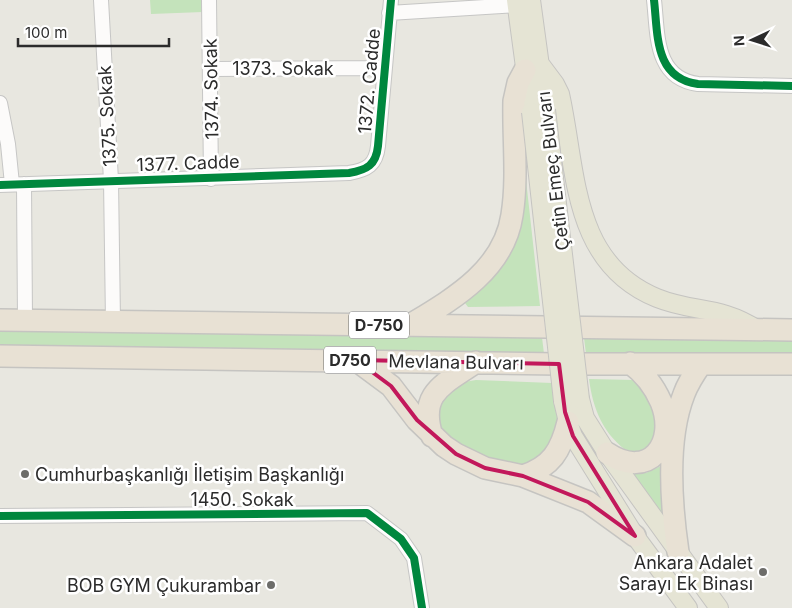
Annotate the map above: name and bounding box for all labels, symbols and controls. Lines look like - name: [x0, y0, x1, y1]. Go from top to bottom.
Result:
- scale bar: [18, 15, 169, 47]
- north arrow: [727, 15, 777, 65]
- text: 100 m: [25, 23, 67, 42]
- street label: 1372. Cadde: [354, 27, 384, 135]
- text: N: [730, 35, 747, 47]
- street label: 1374. Sokak: [200, 38, 222, 140]
- street label: 1373. Sokak: [232, 58, 334, 79]
- street label: 1375. Sokak: [94, 65, 120, 167]
- street label: Çetin Emeç Bulvarı: [533, 90, 573, 252]
- street label: 1377. Cadde: [136, 151, 240, 175]
- road number: D-750: [349, 312, 409, 338]
- road number: D750: [324, 346, 376, 374]
- street label: Mevlana Bulvarı: [388, 350, 524, 374]
- place label: Cumhurbaşkanlığı İletişim Başkanlığı: [35, 463, 344, 485]
- marker: Cumhurbaşkanlığı İletişim Başkanlığı: [19, 468, 31, 480]
- street label: 1450. Sokak: [190, 489, 294, 510]
- place label: Ankara Adalet Sarayı Ek Binası: [619, 552, 753, 594]
- marker: Ankara Adalet Sarayı Ek Binası: [757, 566, 769, 578]
- place label: BOB GYM Çukurambar: [67, 575, 261, 596]
- marker: BOB GYM Çukurambar: [265, 579, 277, 591]

